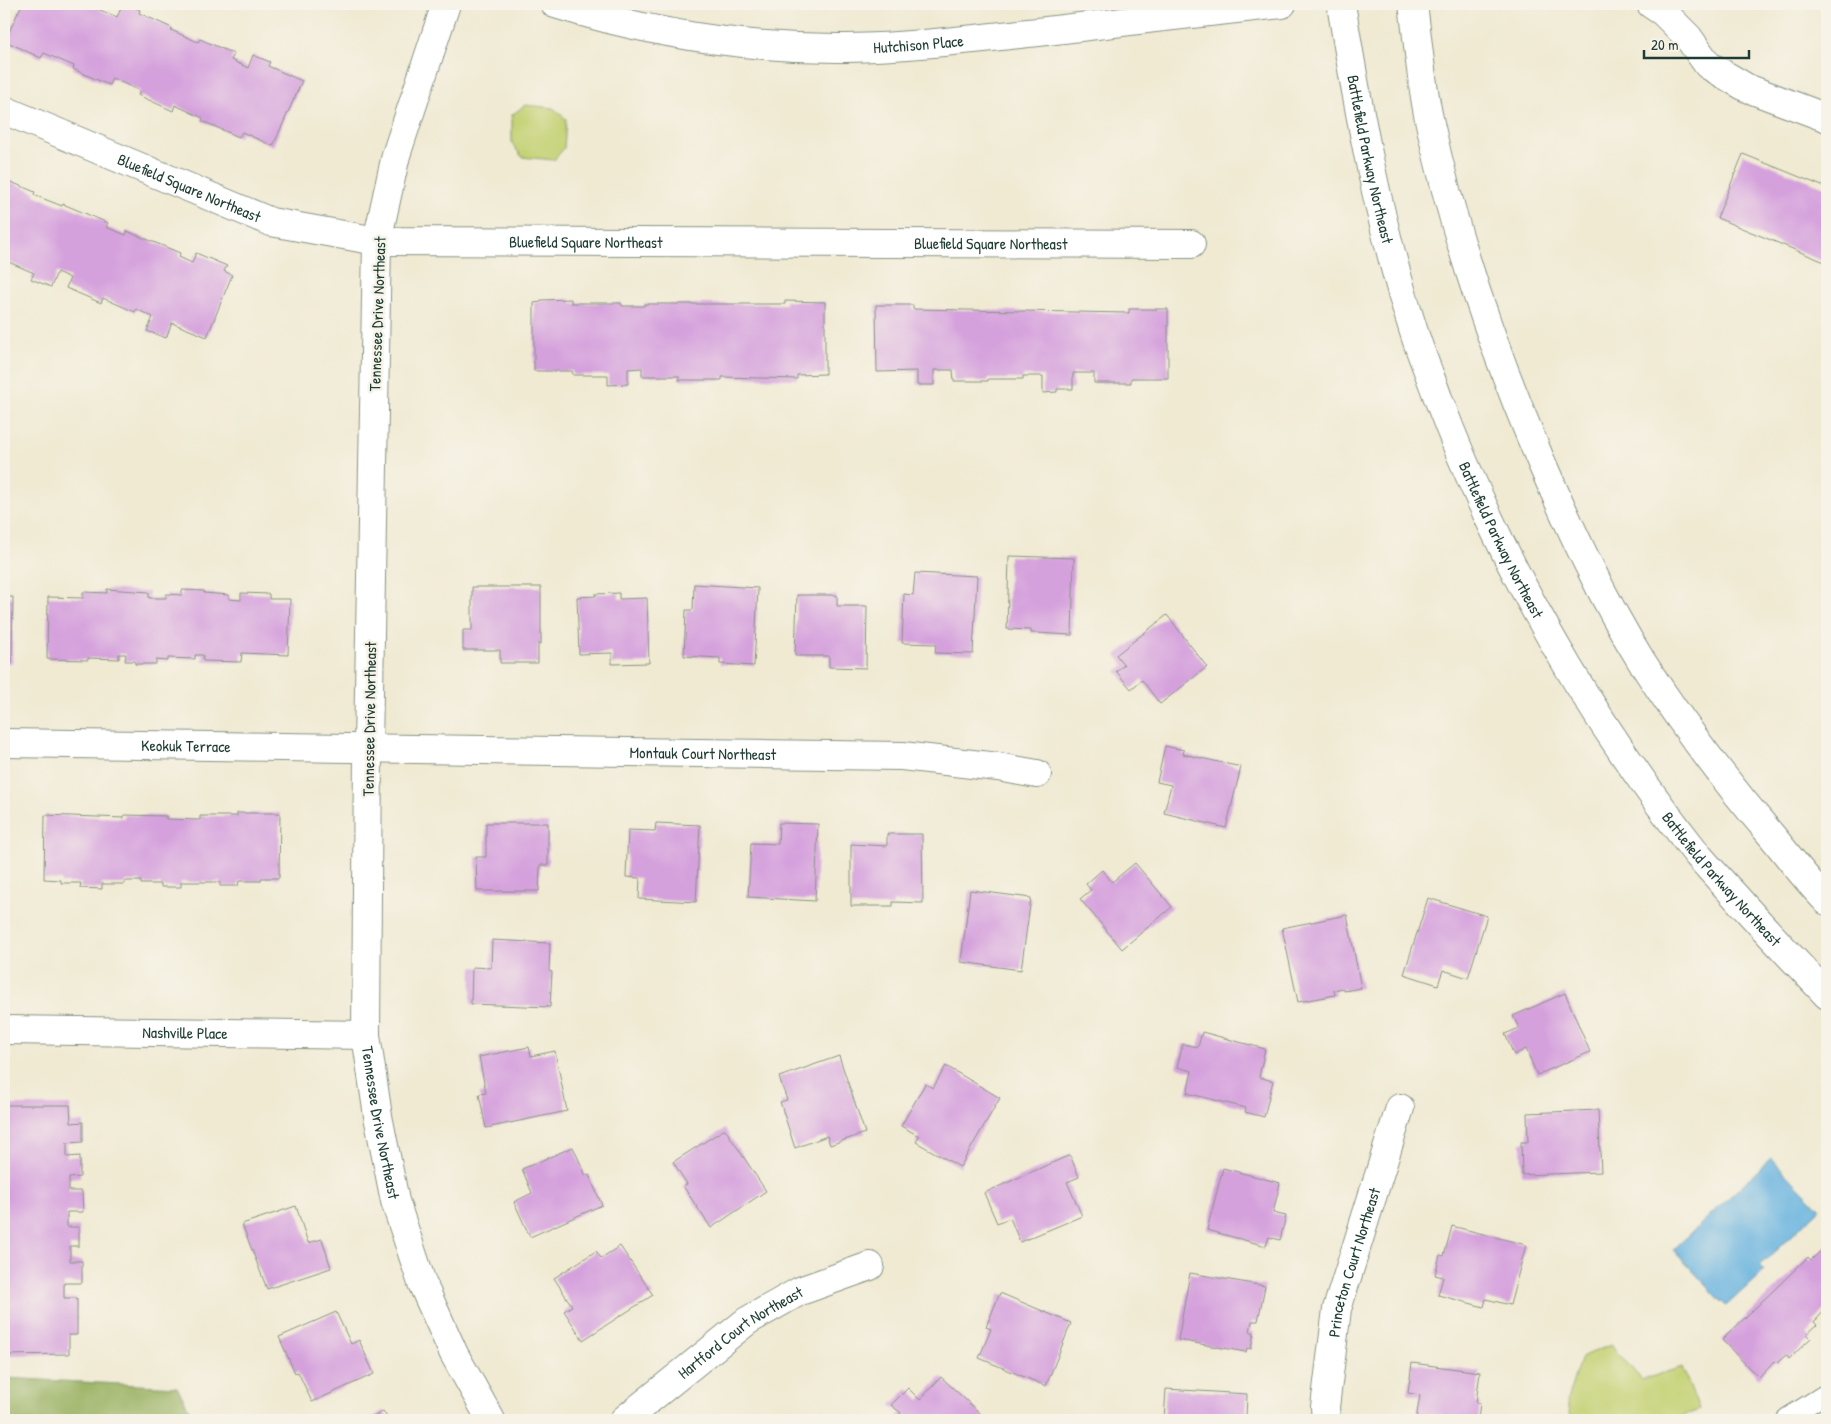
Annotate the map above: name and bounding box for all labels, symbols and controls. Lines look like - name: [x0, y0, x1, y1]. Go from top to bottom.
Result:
- scale bar: [1644, 28, 1748, 60]
- street label: Hutchison Place: [873, 29, 965, 58]
- text: 20 m: [1651, 34, 1678, 55]
- street label: Battlefield Parkway Northeast: [1342, 73, 1399, 246]
- street label: Bluefield Square Northeast: [114, 148, 265, 228]
- street label: Bluefield Square Northeast: [509, 230, 663, 253]
- street label: Bluefield Square Northeast: [914, 232, 1068, 255]
- street label: Tennessee Drive Northeast: [363, 236, 391, 392]
- street label: Battlefield Parkway Northeast: [1454, 458, 1549, 622]
- street label: Tennessee Drive Northeast: [357, 641, 381, 797]
- street label: Keokuk Terrace: [141, 734, 232, 757]
- street label: Montauk Court Northeast: [630, 741, 777, 765]
- street label: Battlefield Parkway Northeast: [1657, 807, 1787, 951]
- street label: Nashville Place: [142, 1021, 229, 1044]
- street label: Tennessee Drive Northeast: [357, 1045, 405, 1201]
- street label: Princeton Court Northeast: [1323, 1184, 1386, 1338]
- street label: Hartford Court Northeast: [673, 1280, 807, 1384]

